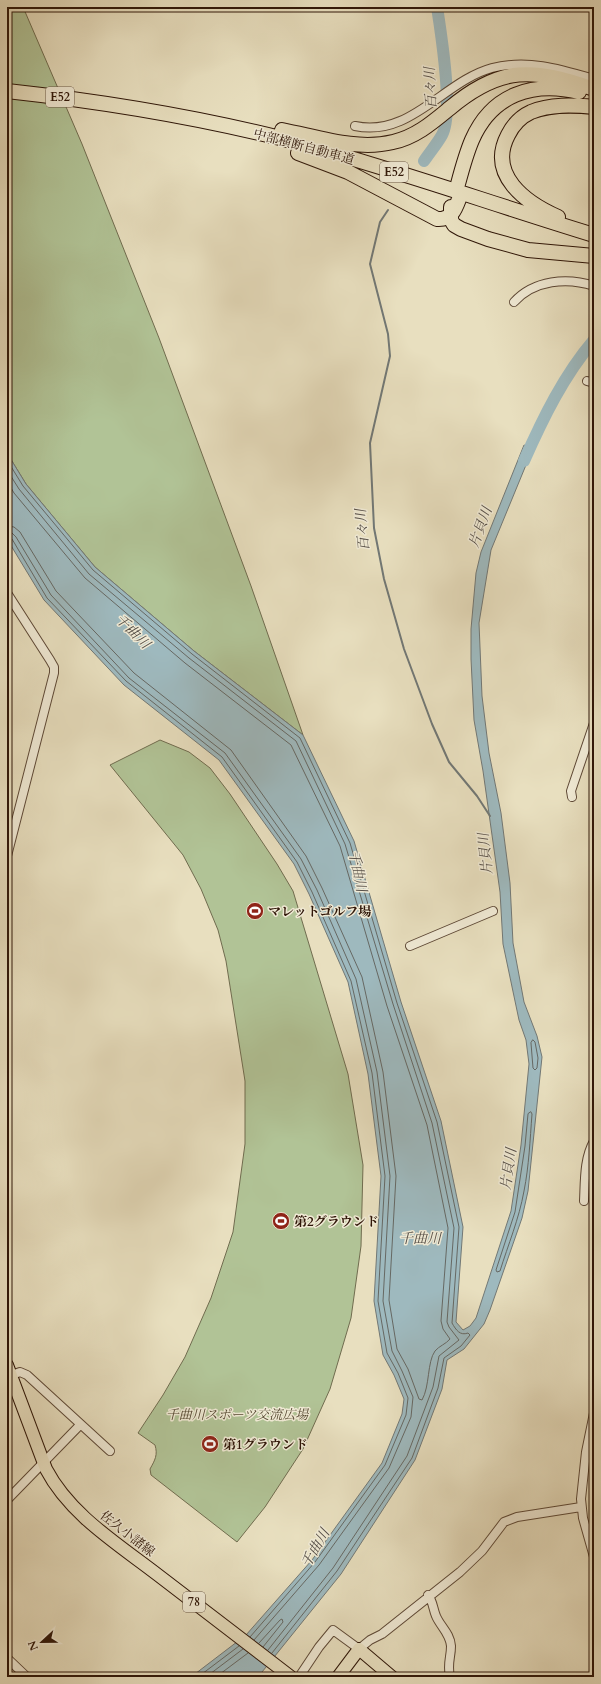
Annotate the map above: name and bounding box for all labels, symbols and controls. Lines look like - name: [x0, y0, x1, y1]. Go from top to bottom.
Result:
- water label: 百々川: [420, 65, 441, 109]
- road number: E52: [46, 87, 74, 107]
- street label: 中部横断自動車道: [251, 125, 356, 169]
- road number: E52: [380, 162, 408, 182]
- water label: 片貝川: [464, 502, 497, 550]
- water label: 百々川: [351, 506, 374, 552]
- water label: 千曲川: [111, 610, 156, 654]
- water label: 片貝川: [474, 830, 497, 876]
- water label: 千曲川: [344, 849, 372, 896]
- sports icon: マレットゴルフ場: [245, 901, 265, 921]
- place label: マレットゴルフ場: [268, 903, 371, 921]
- water label: 片貝川: [496, 1145, 521, 1191]
- sports icon: 第2グラウンド: [271, 1211, 291, 1231]
- place label: 第2グラウンド: [294, 1213, 379, 1231]
- water label: 千曲川: [399, 1229, 443, 1248]
- park label: 千曲川スポーツ交流広場: [166, 1406, 309, 1424]
- sports icon: 第1グラウンド: [200, 1434, 220, 1454]
- place label: 第1グラウンド: [223, 1436, 308, 1454]
- street label: 佐久小諸線: [96, 1507, 159, 1561]
- water label: 千曲川: [297, 1524, 335, 1571]
- road number: 78: [183, 1592, 205, 1612]
- north arrow: [22, 1622, 62, 1662]
- text: N: [24, 1638, 42, 1653]

